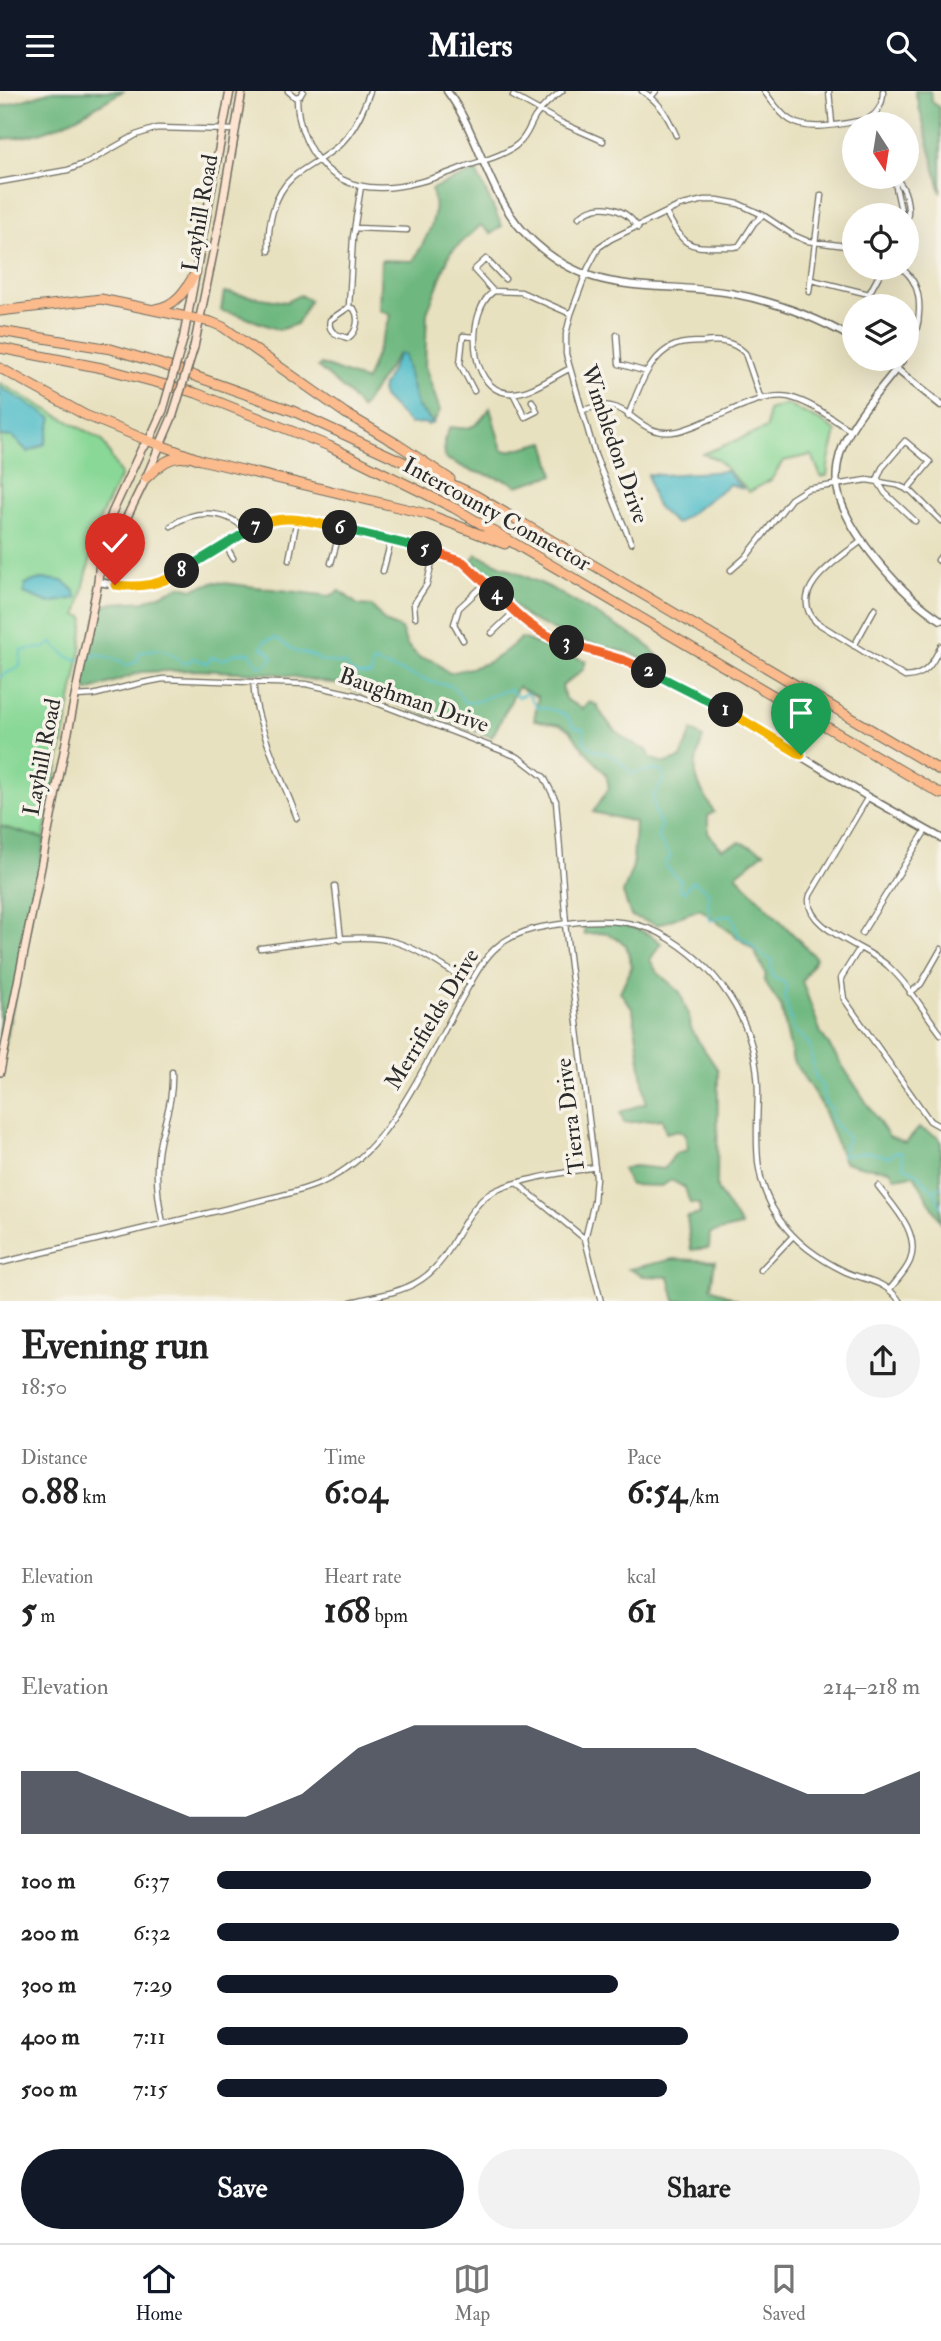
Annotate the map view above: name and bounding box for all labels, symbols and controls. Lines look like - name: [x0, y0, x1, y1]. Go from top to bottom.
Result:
- text: Milers: [429, 26, 512, 66]
- icon: menu: [21, 27, 59, 65]
- icon: search: [882, 27, 920, 65]
- north arrow: [842, 112, 919, 189]
- map controls: [842, 112, 919, 371]
- street label: Layhill Road: [175, 152, 225, 274]
- button: locate: [842, 203, 919, 280]
- button: layers: [842, 294, 919, 371]
- street label: Wimbledon Drive: [574, 360, 656, 527]
- street label: Intercounty Connector: [398, 450, 596, 578]
- pin: 7: [238, 509, 274, 543]
- pin: 6: [322, 511, 358, 545]
- pin: [85, 513, 145, 585]
- text: 7: [251, 513, 260, 537]
- text: 6: [335, 515, 344, 539]
- icon: check: [96, 524, 134, 562]
- pin: 5: [408, 531, 442, 567]
- text: 5: [420, 536, 429, 560]
- pin: 8: [164, 553, 200, 589]
- text: 8: [177, 558, 186, 582]
- pin: 4: [480, 577, 514, 611]
- text: 4: [491, 581, 502, 605]
- pin: 3: [550, 625, 584, 661]
- text: 3: [563, 630, 570, 654]
- pin: 2: [632, 653, 666, 689]
- text: 2: [644, 658, 653, 682]
- street label: Baughman Drive: [335, 661, 493, 739]
- pin: [771, 683, 831, 755]
- pin: 1: [708, 693, 744, 727]
- icon: arrive: [782, 694, 820, 732]
- street label: Layhill Road: [16, 696, 68, 818]
- text: 1: [722, 697, 729, 721]
- street label: Merrifields Drive: [378, 943, 486, 1095]
- street label: Tierra Drive: [548, 1056, 591, 1176]
- text: Evening run: [21, 1322, 209, 1370]
- button: share: [846, 1324, 920, 1398]
- text: 18:50: [21, 1372, 67, 1401]
- text: Distance: [21, 1446, 87, 1470]
- text: Time: [324, 1446, 366, 1470]
- text: Pace: [627, 1446, 661, 1470]
- text: 0.88: [21, 1470, 79, 1514]
- text: 6:04: [324, 1470, 387, 1514]
- text: 6:54: [627, 1470, 687, 1514]
- text: km: [79, 1485, 106, 1509]
- text: /km: [687, 1485, 719, 1509]
- text: Elevation: [21, 1565, 93, 1589]
- text: Heart rate: [324, 1565, 401, 1589]
- text: kcal: [627, 1565, 656, 1589]
- text: 5: [21, 1589, 36, 1633]
- text: 168: [324, 1589, 370, 1633]
- text: 61: [627, 1589, 657, 1633]
- text: m: [36, 1604, 55, 1628]
- text: bpm: [370, 1604, 408, 1628]
- text: Elevation: [21, 1672, 109, 1701]
- text: 214–218 m: [823, 1672, 920, 1701]
- text: 100 m: [21, 1866, 75, 1895]
- text: 6:37: [133, 1866, 170, 1895]
- text: 200 m: [21, 1918, 79, 1947]
- text: 6:32: [133, 1918, 171, 1947]
- text: 300 m: [21, 1970, 76, 1999]
- text: 7:29: [133, 1970, 173, 1999]
- text: 400 m: [21, 2022, 80, 2051]
- text: 7:11: [133, 2022, 166, 2051]
- text: 500 m: [21, 2074, 77, 2103]
- text: 7:15: [133, 2074, 168, 2103]
- button: Save: [21, 2149, 464, 2229]
- button: Share: [478, 2149, 920, 2229]
- tab: Home: [135, 2260, 183, 2326]
- tab: Map: [453, 2260, 491, 2326]
- tab: Saved: [762, 2260, 806, 2326]

